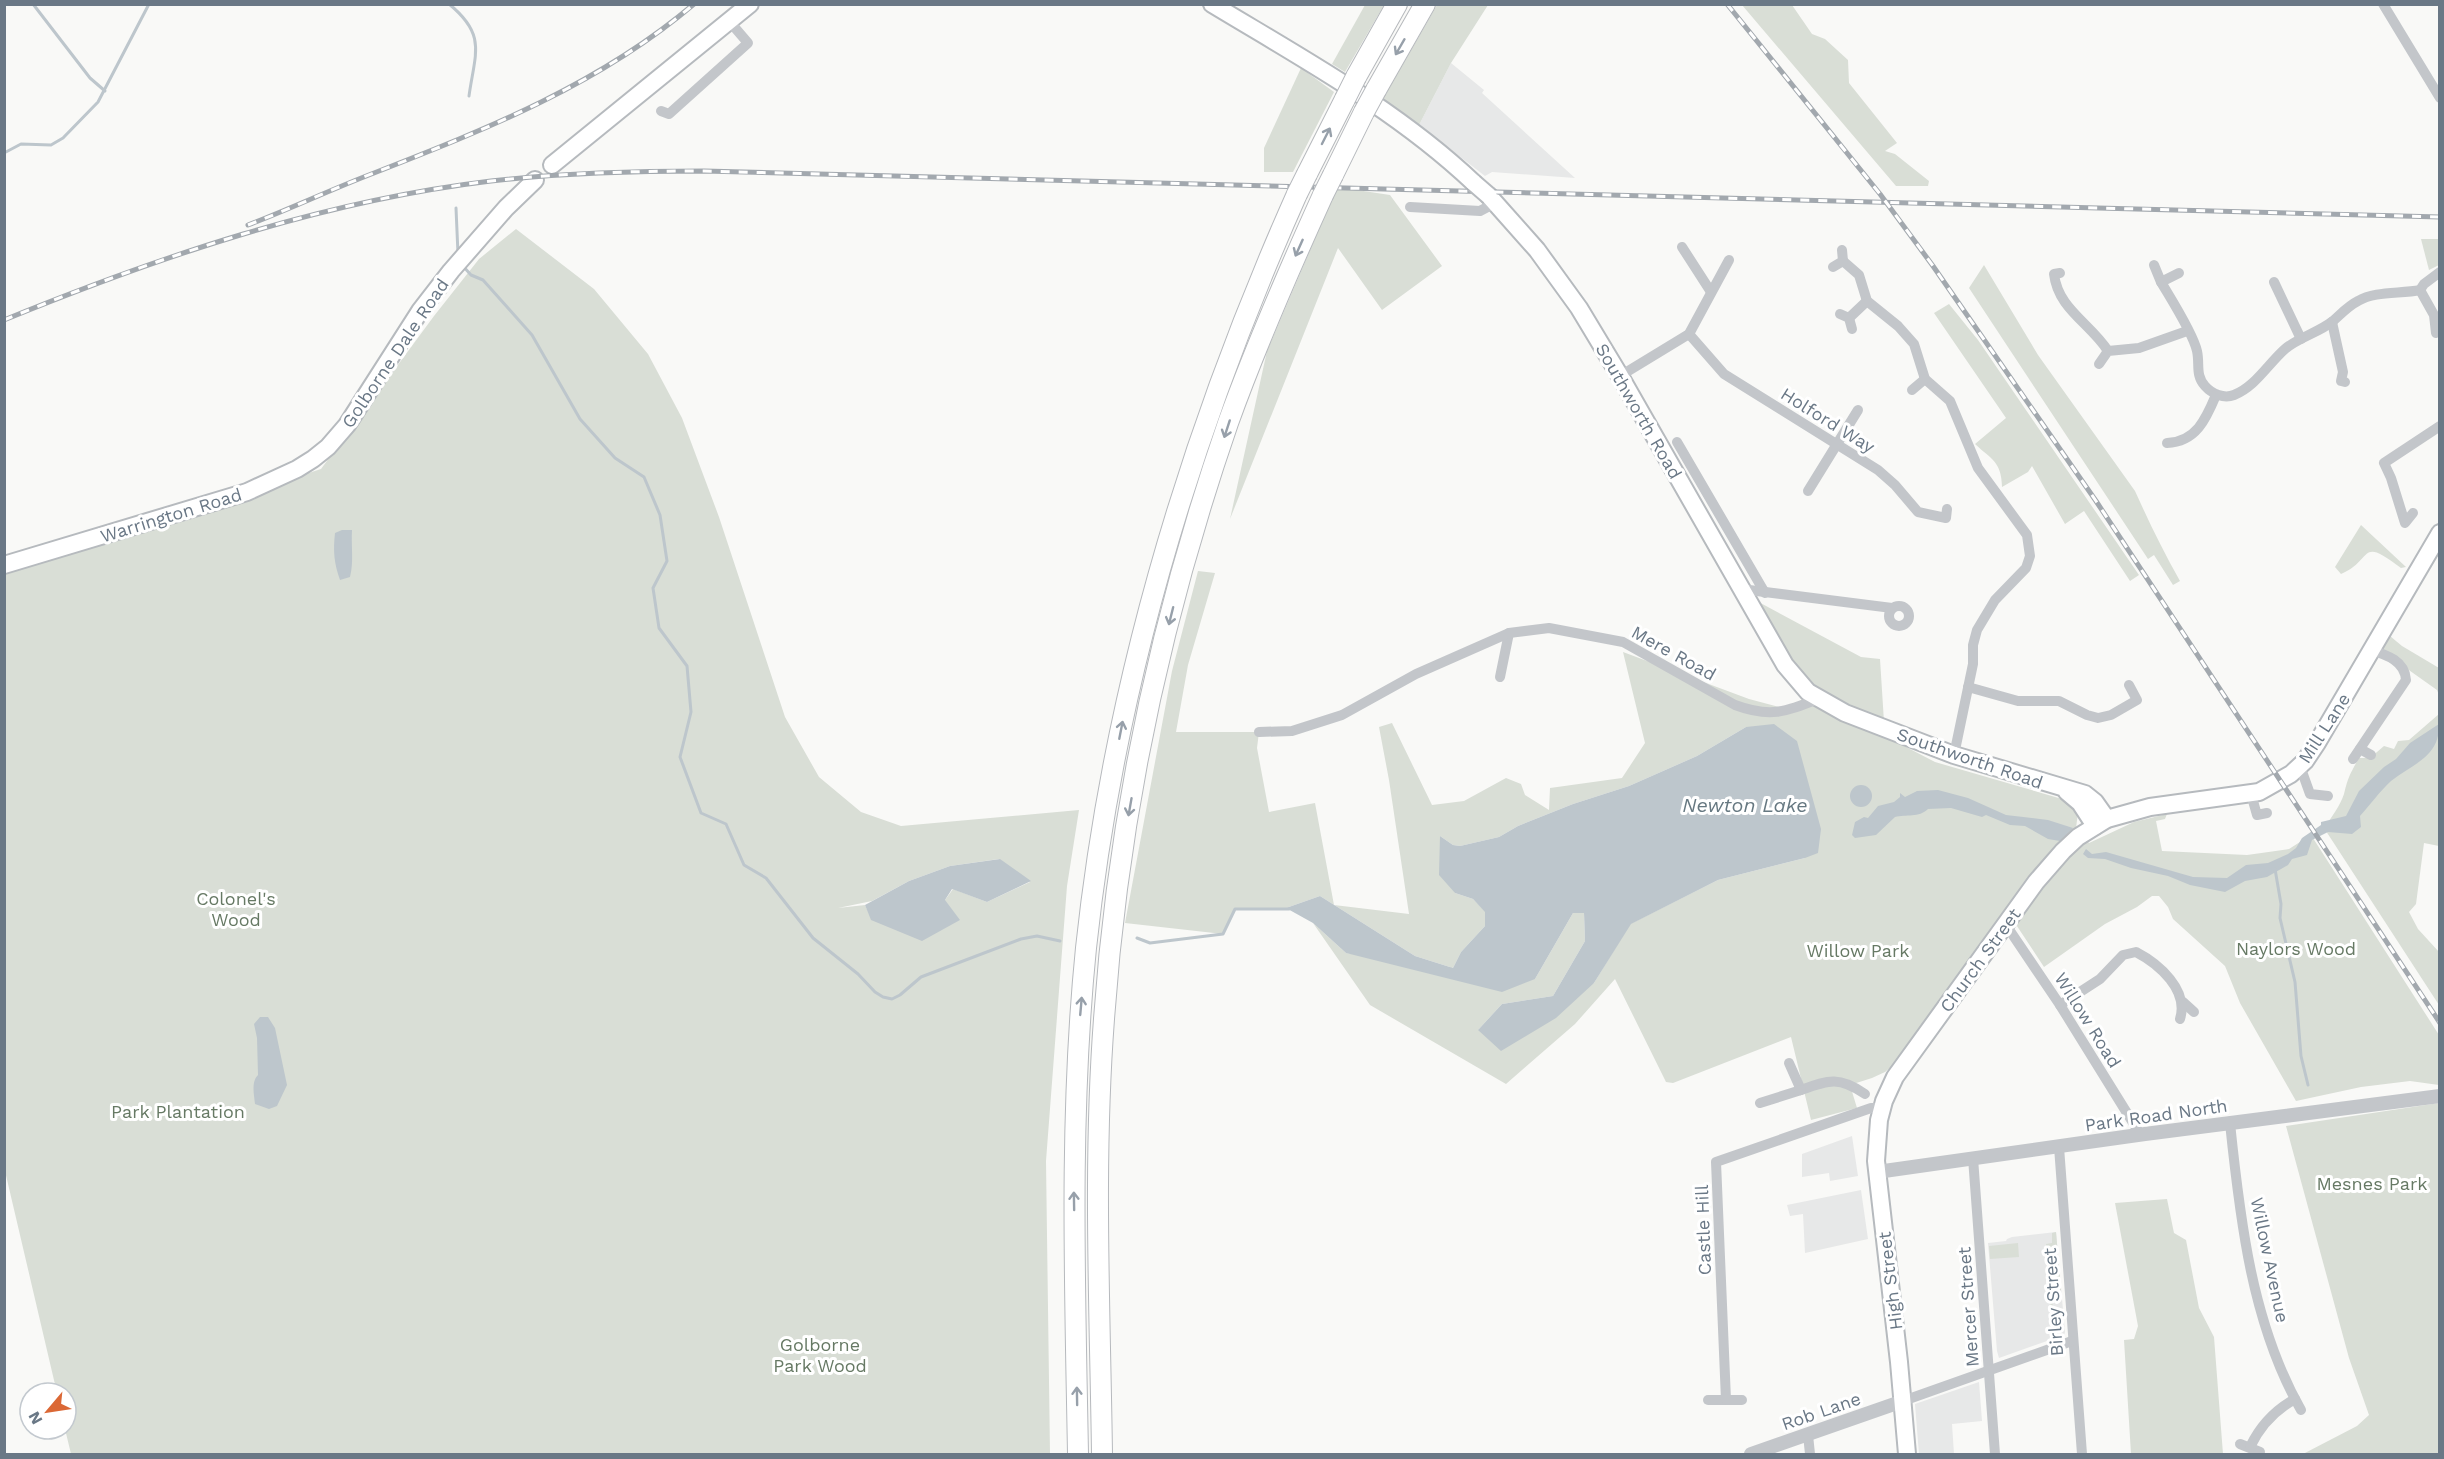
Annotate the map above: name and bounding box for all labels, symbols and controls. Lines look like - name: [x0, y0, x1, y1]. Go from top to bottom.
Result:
- one-way arrow: [1394, 38, 1406, 55]
- one-way arrow: [1320, 128, 1332, 146]
- one-way arrow: [1293, 239, 1304, 257]
- street label: Golborne Dale Road: [337, 274, 453, 432]
- street label: Southworth Road: [1592, 339, 1686, 483]
- street label: Holford Way: [1777, 383, 1879, 458]
- one-way arrow: [1220, 419, 1231, 438]
- street label: Warrington Road: [98, 484, 244, 546]
- one-way arrow: [1164, 606, 1176, 625]
- street label: Mere Road: [1628, 621, 1720, 685]
- street label: Mill Lane: [2294, 689, 2354, 767]
- one-way arrow: [1116, 721, 1127, 741]
- street label: Southworth Road: [1894, 723, 2046, 793]
- water label: Newton Lake: [1682, 793, 1808, 817]
- one-way arrow: [1124, 796, 1135, 816]
- park label: Colonel's Wood: [196, 888, 276, 930]
- street label: Church Street: [1935, 904, 2025, 1016]
- park label: Naylors Wood: [2236, 938, 2356, 959]
- park label: Willow Park: [1806, 940, 1910, 961]
- street label: Willow Road: [2050, 968, 2126, 1072]
- one-way arrow: [1076, 997, 1087, 1017]
- street label: Park Road North: [2083, 1095, 2229, 1135]
- park label: Park Plantation: [111, 1101, 245, 1122]
- park label: Mesnes Park: [2317, 1173, 2427, 1194]
- street label: Castle Hill: [1691, 1184, 1715, 1276]
- one-way arrow: [1069, 1192, 1080, 1212]
- street label: Willow Avenue: [2246, 1196, 2294, 1324]
- street label: High Street: [1873, 1230, 1906, 1331]
- street label: Mercer Street: [1953, 1246, 1983, 1368]
- street label: Birley Street: [2039, 1247, 2067, 1357]
- park label: Golborne Park Wood: [773, 1334, 867, 1376]
- north arrow: [18, 1381, 78, 1441]
- one-way arrow: [1071, 1387, 1083, 1407]
- street label: Rob Lane: [1779, 1388, 1863, 1434]
- text: N: [24, 1408, 47, 1428]

